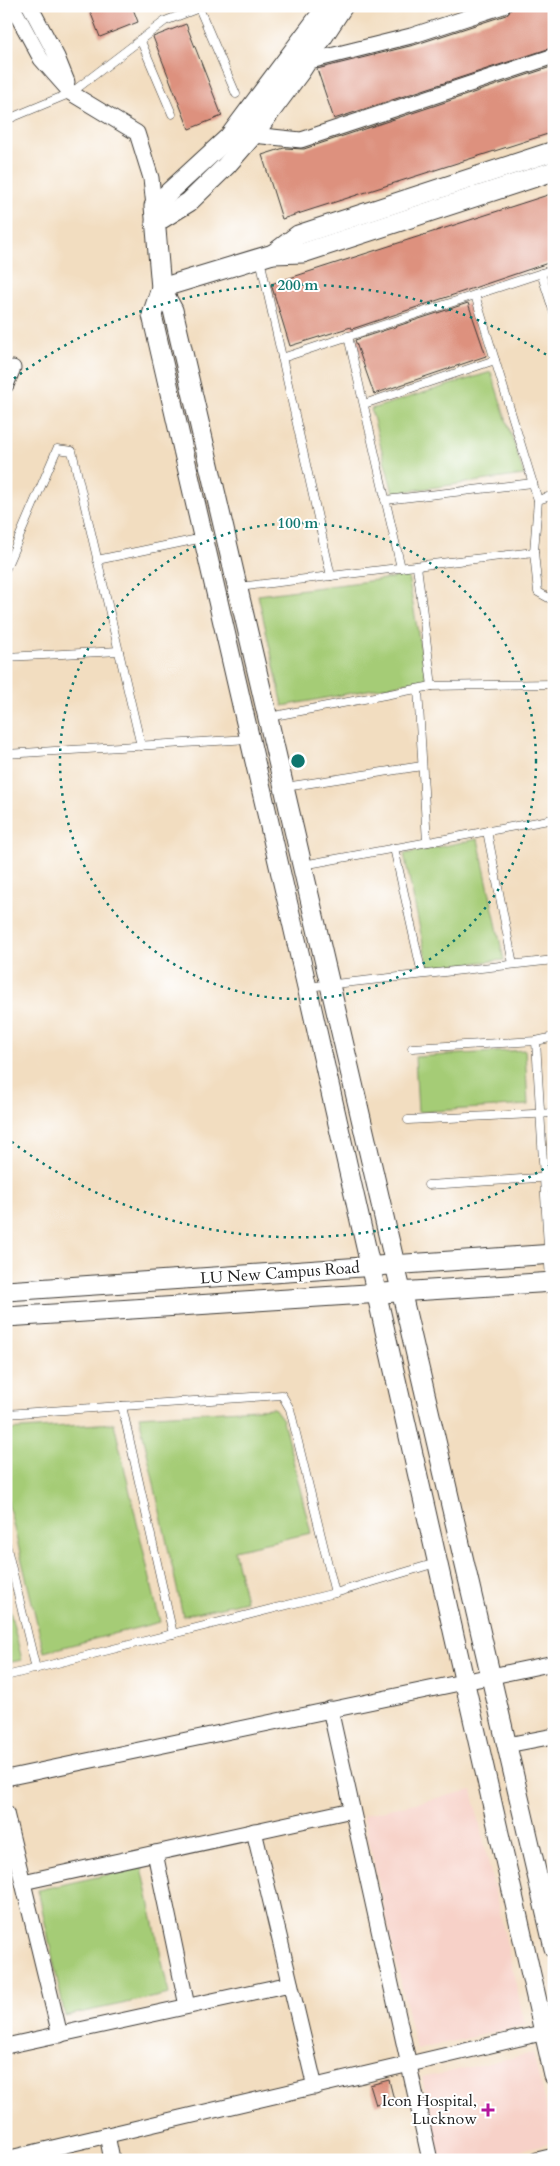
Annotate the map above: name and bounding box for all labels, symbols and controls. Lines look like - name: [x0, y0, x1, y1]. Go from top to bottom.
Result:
- text: 200 m: [278, 275, 319, 295]
- text: 100 m: [278, 513, 319, 533]
- centre of rings: [289, 752, 307, 770]
- street label: LU New Campus Road: [199, 1256, 361, 1290]
- place label: Icon Hospital, Lucknow: [382, 2090, 477, 2130]
- marker: Icon Hospital, Lucknow: [481, 2103, 495, 2117]

